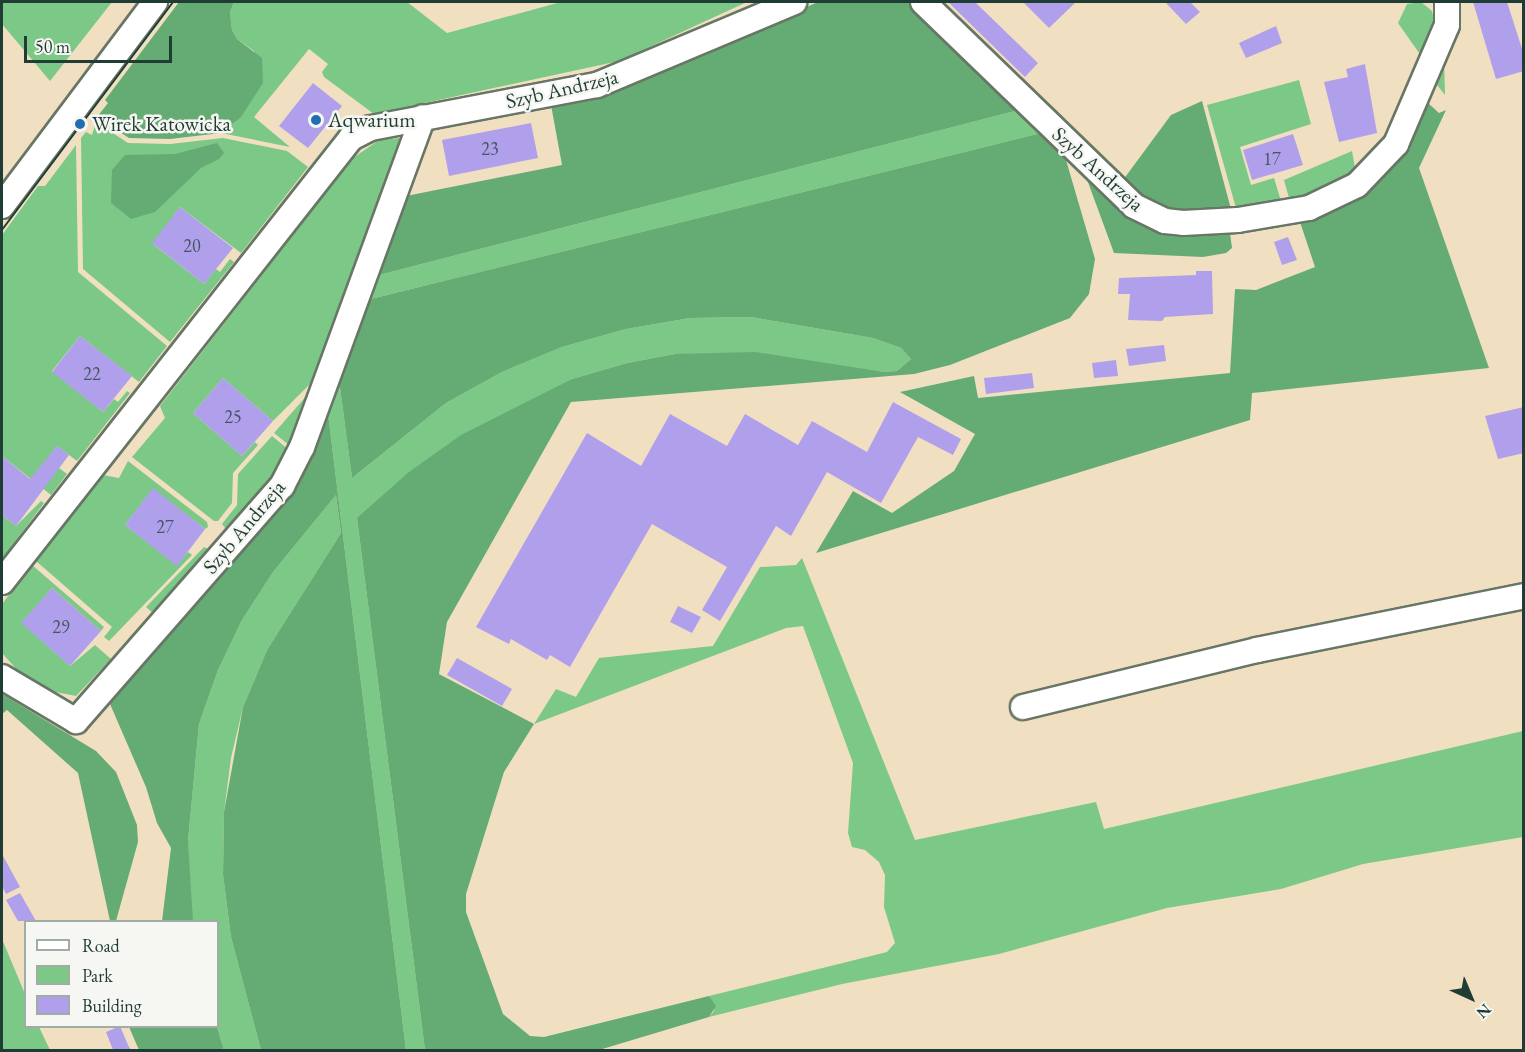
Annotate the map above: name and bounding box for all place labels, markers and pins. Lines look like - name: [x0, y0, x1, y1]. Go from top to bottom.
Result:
- place label: Aqwarium: [328, 107, 416, 133]
- place label: Wirek Katowicka: [92, 111, 231, 137]
- marker: Aqwarium: [309, 113, 323, 127]
- marker: Wirek Katowicka: [73, 117, 87, 131]

